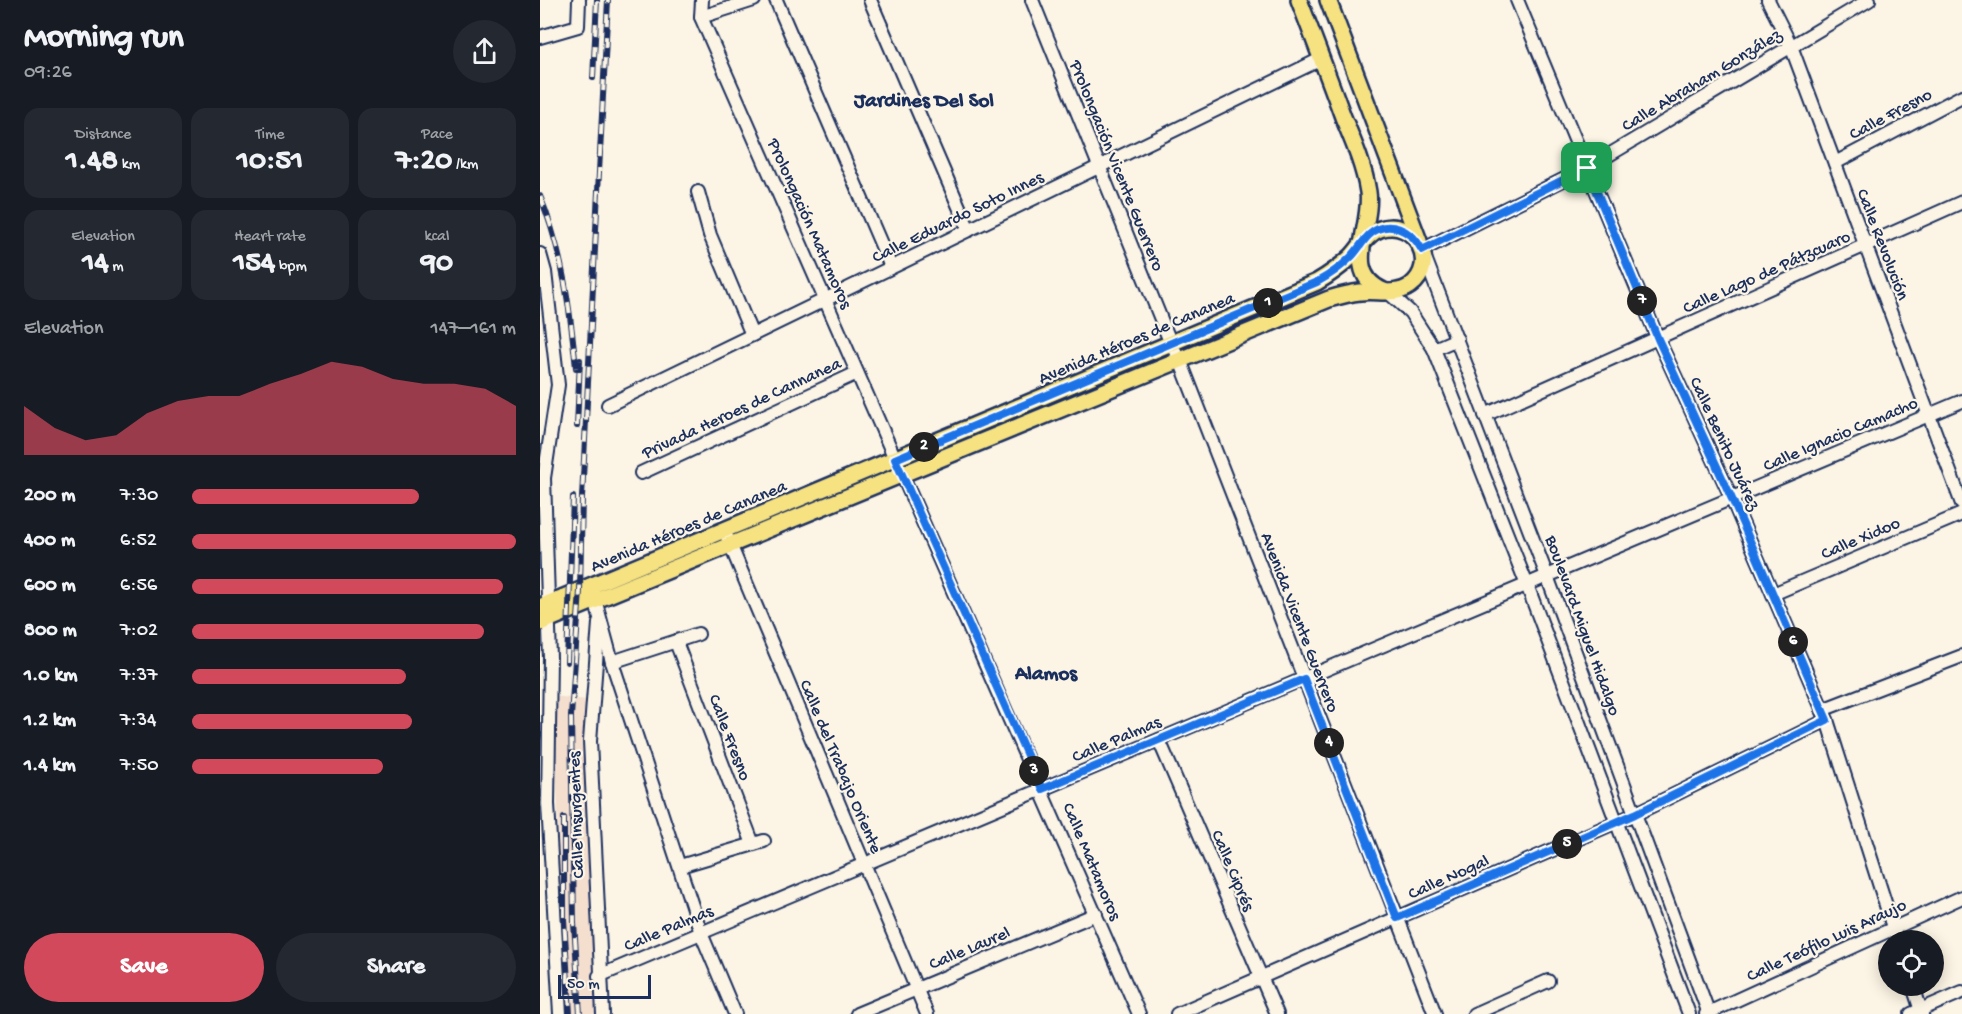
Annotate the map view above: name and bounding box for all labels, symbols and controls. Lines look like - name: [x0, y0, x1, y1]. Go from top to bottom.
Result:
- text: Morning run: [24, 20, 184, 58]
- button: share: [453, 20, 516, 83]
- street label: Calle Abraham González: [1619, 25, 1787, 137]
- street label: Prolongación Vicente Guerrero: [1063, 57, 1168, 274]
- text: 09:26: [24, 62, 72, 85]
- street label: Calle Fresno: [1846, 85, 1936, 146]
- district label: Jardines Del Sol: [853, 90, 994, 115]
- text: Distance: [75, 126, 131, 145]
- text: Time: [255, 126, 285, 145]
- text: Pace: [421, 126, 453, 145]
- street label: Prolongación Matamoros: [761, 135, 856, 314]
- pin: [1561, 142, 1612, 193]
- text: 1.48: [66, 145, 118, 180]
- text: 10:51: [237, 145, 303, 180]
- text: 7:20: [396, 145, 452, 180]
- icon: arrive: [1570, 151, 1603, 184]
- text: km: [118, 156, 140, 175]
- text: /km: [452, 156, 478, 175]
- street label: Calle Eduardo Soto Innes: [869, 167, 1048, 269]
- street label: Calle Revolución: [1851, 186, 1913, 304]
- street label: Calle Lago de Pátzcuaro: [1680, 227, 1854, 320]
- text: Elevation: [71, 228, 135, 247]
- text: Heart rate: [234, 228, 306, 247]
- text: kcal: [425, 228, 449, 247]
- text: 14: [82, 247, 109, 282]
- text: 154: [233, 247, 275, 282]
- text: 90: [421, 247, 453, 282]
- text: m: [109, 258, 124, 277]
- text: bpm: [275, 258, 307, 277]
- pin: 7: [1627, 286, 1657, 316]
- street label: Avenida Héroes de Cananea: [1036, 288, 1239, 390]
- pin: 1: [1253, 288, 1283, 318]
- text: 7: [1638, 291, 1646, 310]
- text: 1: [1265, 293, 1271, 312]
- text: Elevation: [24, 318, 104, 341]
- text: 147–161 m: [431, 318, 516, 341]
- street label: Privada Heroes de Cannanea: [638, 353, 846, 465]
- street label: Calle Benito Juárez: [1684, 374, 1764, 515]
- street label: Calle Ignacio Camacho: [1761, 393, 1921, 477]
- pin: 2: [909, 432, 939, 462]
- text: 2: [920, 437, 928, 456]
- street label: Avenida Héroes de Cananea: [588, 476, 791, 578]
- text: 200 m: [24, 485, 75, 508]
- text: 7:30: [120, 485, 158, 508]
- street label: Calle Xidoo: [1818, 513, 1904, 565]
- text: 400 m: [24, 530, 75, 553]
- text: 6:52: [120, 530, 157, 553]
- street label: Avenida Vicente Guerrero: [1255, 530, 1343, 716]
- street label: Boulevard Miguel Hidalgo: [1539, 532, 1624, 719]
- text: 600 m: [24, 575, 76, 598]
- text: 6:56: [120, 575, 157, 598]
- text: 800 m: [24, 620, 77, 643]
- text: 7:02: [120, 620, 158, 643]
- pin: 6: [1778, 627, 1808, 657]
- text: 6: [1789, 632, 1797, 651]
- district label: Alamos: [1014, 663, 1078, 688]
- text: 1.0 km: [24, 665, 78, 688]
- text: 7:37: [120, 665, 157, 688]
- street label: Calle del Trabajo Oriente: [794, 677, 886, 858]
- street label: Calle Fresno: [703, 692, 755, 784]
- text: 1.2 km: [24, 710, 76, 733]
- text: 7:34: [120, 710, 157, 733]
- street label: Calle Palmas: [1069, 712, 1166, 768]
- pin: 4: [1314, 728, 1344, 758]
- text: 4: [1325, 733, 1333, 752]
- street label: Calle Insurgentes: [565, 750, 590, 879]
- text: 1.4 km: [24, 755, 76, 778]
- text: 7:50: [120, 755, 159, 778]
- pin: 3: [1019, 756, 1049, 786]
- text: 3: [1030, 761, 1038, 780]
- street label: Calle Matamoros: [1057, 800, 1125, 925]
- street label: Calle Ciprés: [1205, 827, 1259, 916]
- pin: 5: [1552, 829, 1582, 859]
- text: 5: [1563, 834, 1571, 853]
- street label: Calle Nogal: [1405, 851, 1493, 905]
- street label: Calle Teófilo Luis Araujo: [1744, 895, 1910, 987]
- street label: Calle Palmas: [621, 901, 718, 957]
- street label: Calle Laurel: [926, 923, 1014, 976]
- map controls: [1878, 930, 1944, 996]
- button: locate: [1878, 930, 1944, 996]
- button: Save: [24, 933, 264, 1002]
- button: Share: [276, 933, 516, 1002]
- scale bar: [558, 972, 651, 1000]
- text: 50 m: [567, 976, 600, 995]

